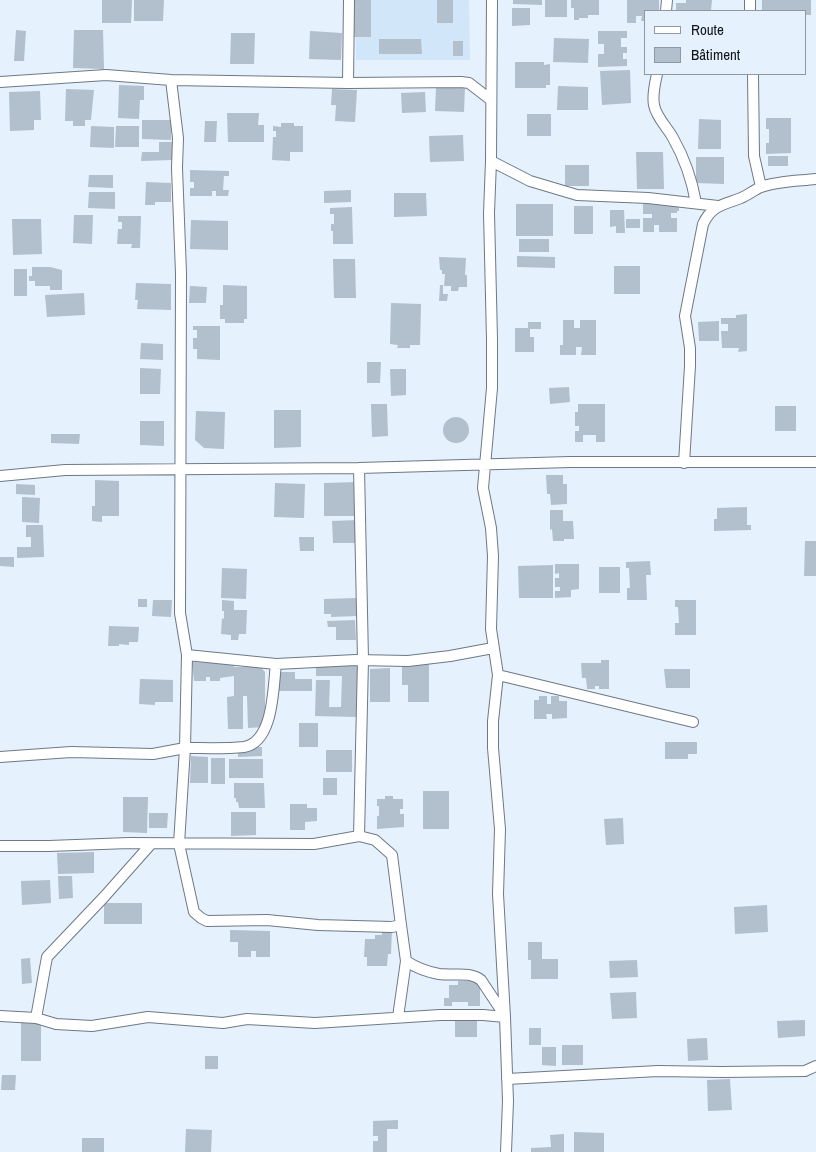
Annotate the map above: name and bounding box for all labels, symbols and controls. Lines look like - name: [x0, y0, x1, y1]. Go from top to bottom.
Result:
- legend: [644, 10, 806, 75]
- text: Route: [691, 19, 724, 40]
- text: Bâtiment: [691, 44, 740, 65]

